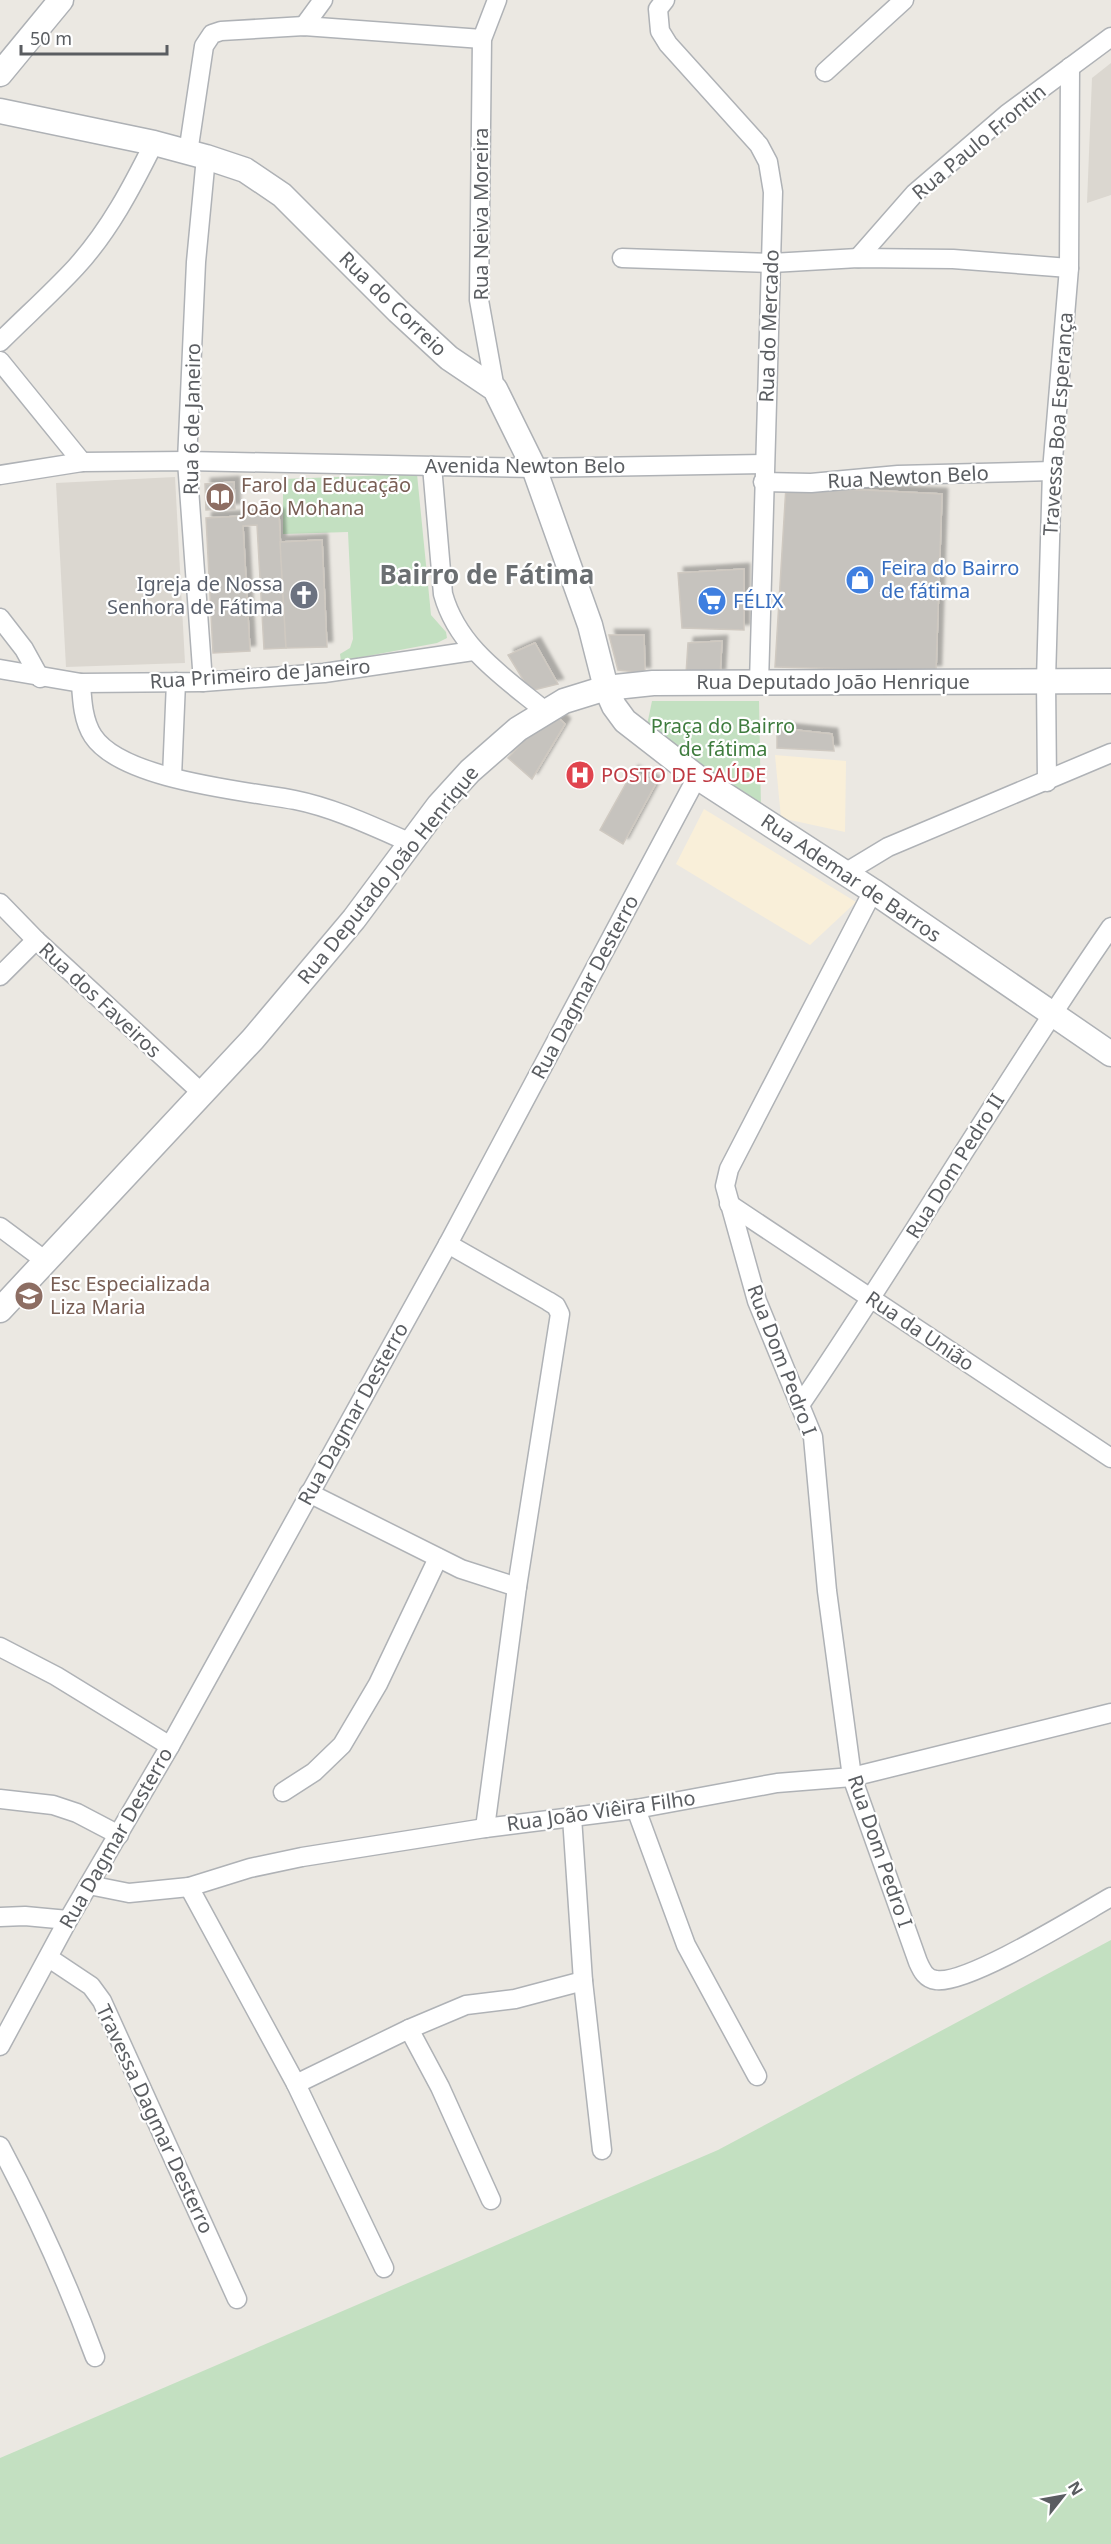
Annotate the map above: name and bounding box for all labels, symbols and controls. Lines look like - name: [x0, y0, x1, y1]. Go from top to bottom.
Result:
- scale bar: [21, 18, 166, 56]
- text: 50 m: [30, 26, 72, 50]
- street label: Rua Paulo Frontin: [906, 78, 1051, 206]
- street label: Rua Neiva Moreira: [467, 127, 494, 301]
- street label: Rua do Correio: [334, 245, 453, 362]
- street label: Rua do Mercado: [752, 249, 785, 403]
- street label: Travessa Boa Esperança: [1036, 311, 1079, 537]
- street label: Rua 6 de Janeiro: [177, 343, 206, 495]
- street label: Avenida Newton Belo: [425, 452, 625, 479]
- street label: Rua Newton Belo: [827, 459, 989, 494]
- place label: Farol da Educação João Mohana: [239, 471, 411, 521]
- library icon: Farol da Educação João Mohana: [204, 481, 236, 513]
- place label: Feira do Bairro de fátima: [881, 554, 1019, 604]
- district label: Bairro de Fátima: [380, 556, 594, 592]
- shop icon: Feira do Bairro de fátima: [844, 564, 876, 596]
- place label: Igreja de Nossa Senhora de Fátima: [107, 570, 283, 620]
- church icon: Igreja de Nossa Senhora de Fátima: [288, 579, 320, 611]
- supermarket icon: FÉLIX: [696, 585, 728, 617]
- place label: FÉLIX: [733, 587, 784, 614]
- street label: Rua Primeiro de Janeiro: [149, 652, 371, 695]
- street label: Rua Deputado João Henrique: [696, 668, 970, 695]
- park label: Praça do Bairro de fátima: [651, 712, 795, 762]
- hospital icon: POSTO DE SAÚDE: [564, 759, 596, 791]
- street label: Rua Deputado João Henrique: [291, 760, 484, 990]
- place label: POSTO DE SAÚDE: [601, 761, 766, 788]
- street label: Rua Ademar de Barros: [756, 807, 947, 948]
- street label: Rua Dagmar Desterro: [525, 890, 645, 1084]
- street label: Rua dos Faveiros: [33, 936, 167, 1063]
- street label: Rua Dom Pedro II: [899, 1088, 1010, 1243]
- place label: Esc Especializada Liza Maria: [50, 1270, 210, 1320]
- school or university icon: Esc Especializada Liza Maria: [13, 1280, 45, 1312]
- street label: Rua Dom Pedro I: [741, 1281, 824, 1439]
- street label: Rua da União: [861, 1284, 980, 1377]
- street label: Rua Dagmar Desterro: [291, 1318, 414, 1510]
- street label: Rua Dagmar Desterro: [53, 1742, 178, 1933]
- street label: Rua Dom Pedro I: [842, 1771, 919, 1931]
- street label: Rua João Viêira Filho: [505, 1784, 697, 1837]
- street label: Travessa Dagmar Desterro: [90, 2000, 220, 2238]
- north arrow: [1033, 2466, 1093, 2526]
- text: N: [1063, 2477, 1089, 2500]

